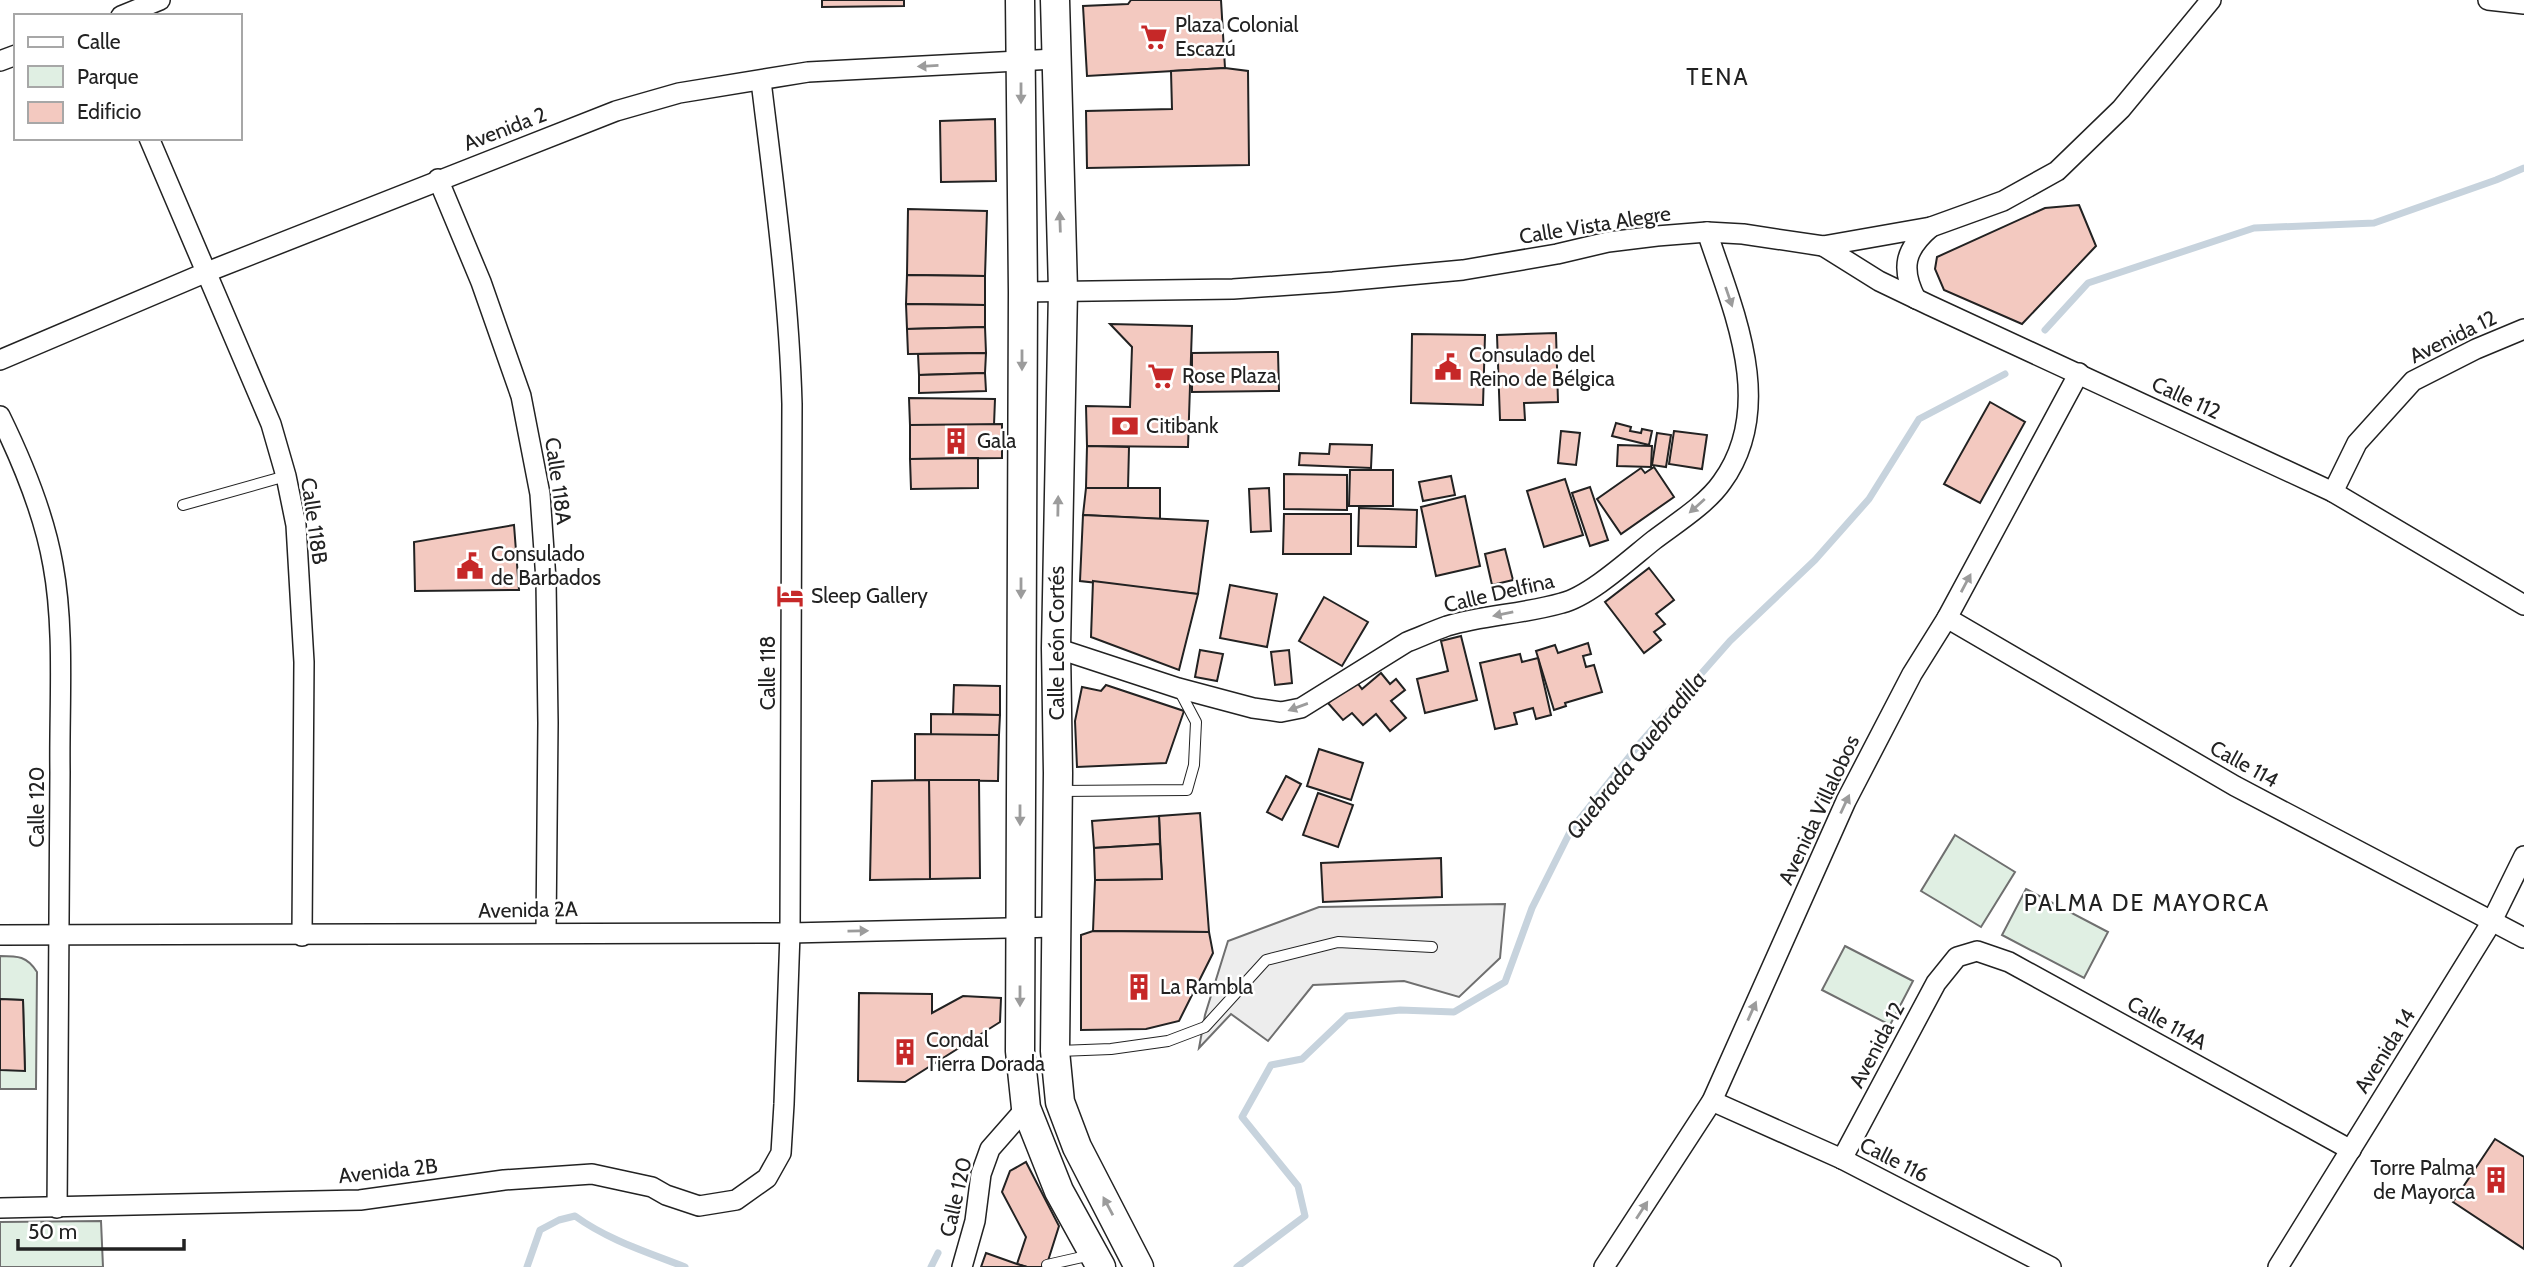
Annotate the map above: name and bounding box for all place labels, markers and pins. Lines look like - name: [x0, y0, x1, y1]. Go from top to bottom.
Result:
- place label: Plaza Colonial Escazú: [1175, 12, 1299, 61]
- supermarket icon: Plaza Colonial Escazú: [1139, 22, 1169, 52]
- place label: Consulado del Reino de Bélgica: [1469, 342, 1615, 391]
- public building icon: Consulado del Reino de Bélgica: [1433, 352, 1463, 382]
- supermarket icon: Rose Plaza: [1146, 361, 1176, 391]
- place label: Rose Plaza: [1182, 363, 1277, 388]
- bank icon: Citibank: [1110, 411, 1140, 441]
- place label: Citibank: [1146, 413, 1219, 438]
- building icon: Gala: [941, 426, 971, 456]
- place label: Gala: [977, 428, 1016, 453]
- place label: Consulado de Barbados: [491, 541, 601, 590]
- public building icon: Consulado de Barbados: [455, 551, 485, 581]
- hotel icon: Sleep Gallery: [775, 581, 805, 611]
- place label: Sleep Gallery: [811, 583, 928, 608]
- building icon: La Rambla: [1124, 972, 1154, 1002]
- place label: La Rambla: [1160, 974, 1253, 999]
- place label: Condal Tierra Dorada: [926, 1027, 1045, 1076]
- building icon: Condal Tierra Dorada: [890, 1037, 920, 1067]
- place label: Torre Palma de Mayorca: [2370, 1155, 2475, 1204]
- building icon: Torre Palma de Mayorca: [2481, 1165, 2511, 1195]

